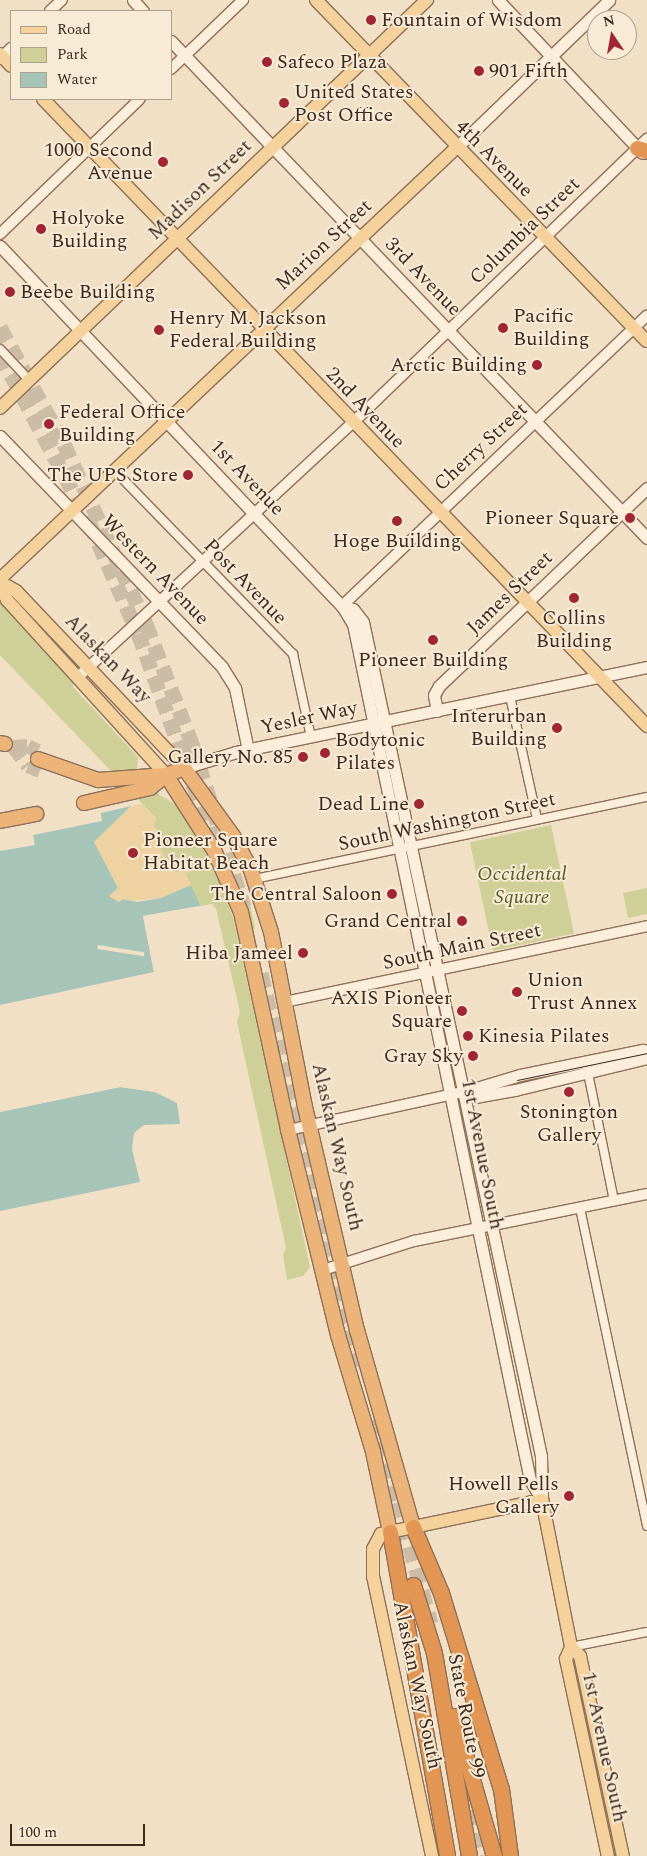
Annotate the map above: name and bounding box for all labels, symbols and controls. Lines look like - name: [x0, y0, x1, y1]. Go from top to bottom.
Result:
- place label: Fountain of Wisdom: [381, 8, 562, 32]
- text: N: [601, 9, 617, 32]
- legend: [10, 10, 172, 100]
- north arrow: [587, 10, 637, 60]
- marker: Fountain of Wisdom: [365, 14, 377, 26]
- text: Road: [57, 18, 91, 41]
- text: Park: [57, 43, 88, 66]
- place label: Safeco Plaza: [277, 50, 387, 74]
- marker: Safeco Plaza: [261, 56, 273, 68]
- place label: 901 Fifth: [489, 59, 568, 83]
- marker: 901 Fifth: [473, 65, 485, 77]
- text: Water: [57, 68, 97, 91]
- place label: United States Post Office: [294, 80, 414, 127]
- marker: United States Post Office: [278, 97, 290, 109]
- street label: 4th Avenue: [450, 115, 538, 203]
- street label: Madison Street: [143, 134, 257, 246]
- place label: 1000 Second Avenue: [44, 138, 153, 185]
- marker: 1000 Second Avenue: [157, 156, 169, 168]
- street label: Columbia Street: [465, 172, 585, 290]
- street label: Marion Street: [271, 194, 377, 296]
- place label: Holyoke Building: [51, 206, 127, 253]
- marker: Holyoke Building: [35, 223, 47, 235]
- street label: 3rd Avenue: [380, 233, 466, 321]
- place label: Beebe Building: [20, 280, 155, 304]
- marker: Beebe Building: [4, 286, 16, 298]
- place label: Pacific Building: [513, 304, 589, 351]
- place label: Henry M. Jackson Federal Building: [169, 306, 327, 353]
- marker: Pacific Building: [497, 322, 509, 334]
- marker: Henry M. Jackson Federal Building: [153, 324, 165, 336]
- place label: Arctic Building: [390, 353, 527, 377]
- marker: Arctic Building: [531, 359, 543, 371]
- street label: 2nd Avenue: [320, 362, 410, 454]
- street label: Cherry Street: [429, 398, 533, 496]
- place label: Federal Office Building: [59, 400, 185, 447]
- marker: Federal Office Building: [43, 418, 55, 430]
- street label: 1st Avenue: [205, 435, 289, 521]
- place label: The UPS Store: [47, 463, 178, 487]
- marker: The UPS Store: [182, 469, 194, 481]
- place label: Pioneer Square: [484, 506, 619, 530]
- street label: Western Avenue: [96, 510, 214, 630]
- marker: Pioneer Square: [623, 511, 637, 525]
- marker: Hoge Building: [391, 515, 403, 527]
- place label: Hoge Building: [333, 529, 461, 553]
- street label: Post Avenue: [198, 534, 292, 630]
- street label: James Street: [462, 546, 558, 640]
- marker: Collins Building: [568, 592, 580, 604]
- place label: Collins Building: [536, 606, 612, 653]
- street label: Alaskan Way: [59, 609, 157, 709]
- marker: Pioneer Building: [427, 634, 439, 646]
- place label: Pioneer Building: [358, 648, 508, 672]
- street label: Yesler Way: [258, 696, 360, 740]
- place label: Interurban Building: [451, 704, 547, 751]
- marker: Interurban Building: [551, 722, 563, 734]
- place label: Bodytonic Pilates: [335, 729, 425, 776]
- place label: Gallery No. 85: [167, 745, 293, 769]
- marker: Bodytonic Pilates: [319, 747, 331, 759]
- marker: Gallery No. 85: [297, 751, 309, 763]
- street label: South Washington Street: [336, 787, 558, 857]
- place label: Dead Line: [318, 792, 409, 816]
- marker: Dead Line: [413, 798, 425, 810]
- place label: Pioneer Square Habitat Beach: [143, 829, 278, 876]
- marker: Pioneer Square Habitat Beach: [127, 847, 139, 859]
- park label: Occidental Square: [477, 863, 567, 910]
- place label: The Central Saloon: [210, 882, 382, 906]
- marker: The Central Saloon: [386, 888, 398, 900]
- place label: Grand Central: [324, 909, 452, 933]
- marker: Grand Central: [456, 915, 468, 927]
- street label: South Main Street: [381, 919, 543, 975]
- place label: Hiba Jameel: [185, 941, 293, 965]
- marker: Hiba Jameel: [297, 947, 309, 959]
- place label: Union Trust Annex: [527, 968, 637, 1015]
- marker: Union Trust Annex: [511, 986, 523, 998]
- place label: AXIS Pioneer Square: [330, 987, 452, 1034]
- marker: AXIS Pioneer Square: [456, 1005, 468, 1017]
- place label: Kinesia Pilates: [478, 1024, 610, 1048]
- marker: Kinesia Pilates: [462, 1030, 474, 1042]
- place label: Gray Sky: [384, 1044, 463, 1068]
- marker: Gray Sky: [467, 1050, 479, 1062]
- street label: Alaskan Way South: [306, 1061, 368, 1233]
- street label: 1st Avenue South: [456, 1076, 508, 1232]
- marker: Stonington Gallery: [563, 1086, 575, 1098]
- place label: Stonington Gallery: [520, 1100, 618, 1147]
- place label: Howell Pells Gallery: [448, 1472, 559, 1519]
- marker: Howell Pells Gallery: [563, 1490, 575, 1502]
- street label: Alaskan Way South: [387, 1599, 447, 1771]
- street label: State Route 99: [442, 1652, 490, 1780]
- street label: 1st Avenue South: [576, 1670, 632, 1824]
- scale bar: [12, 1814, 148, 1846]
- text: 100 m: [18, 1821, 57, 1844]

